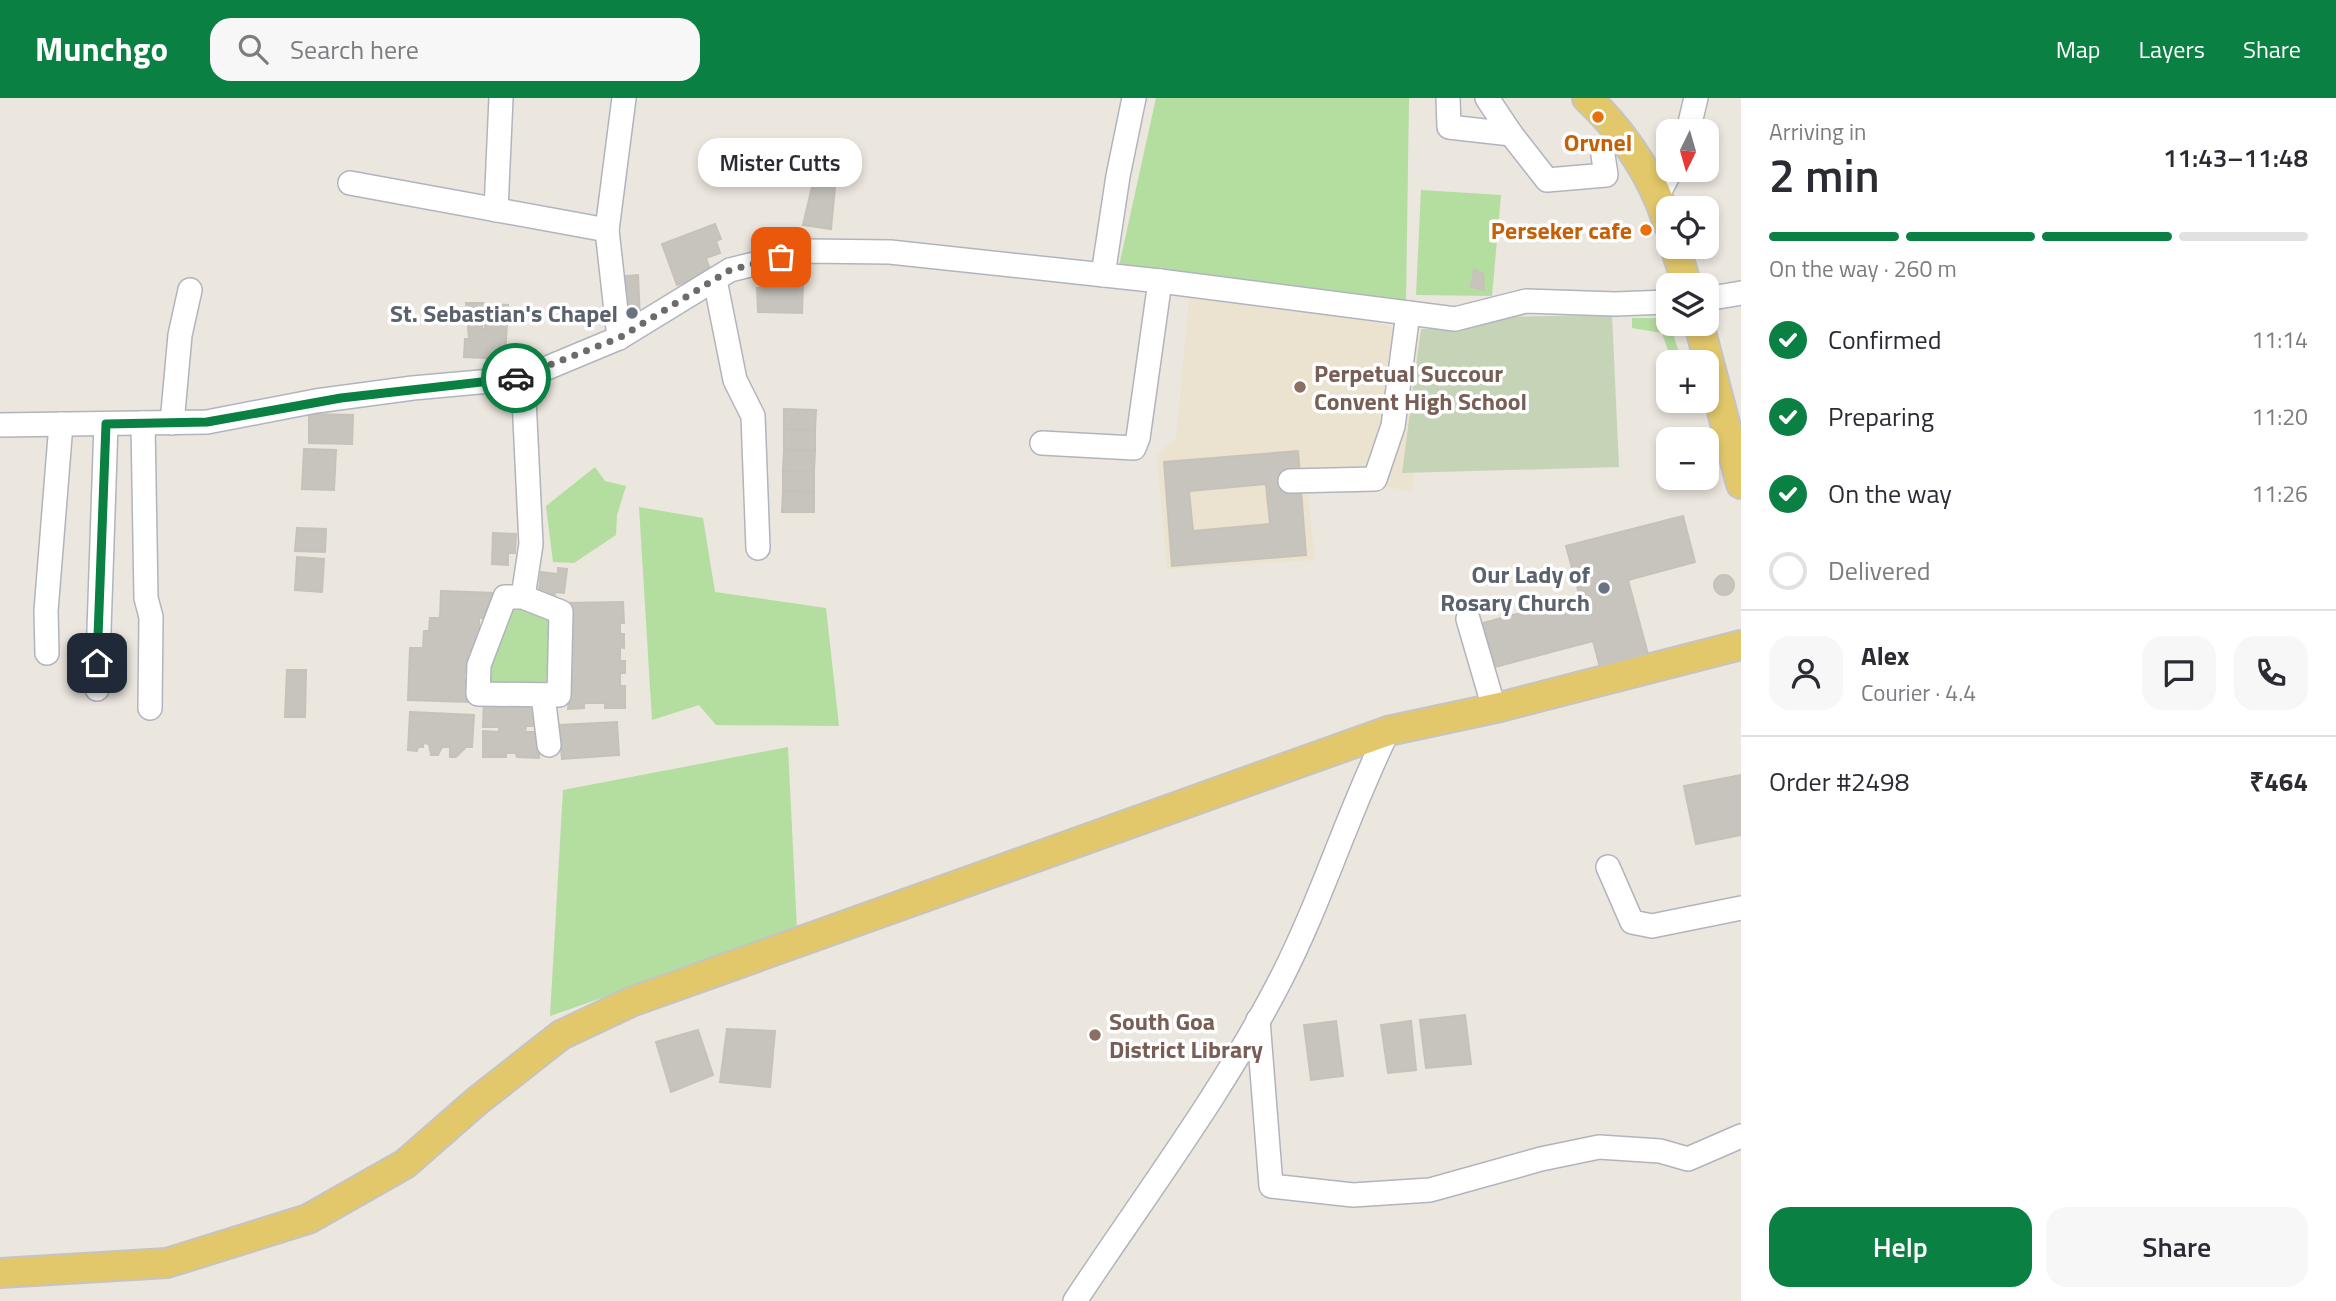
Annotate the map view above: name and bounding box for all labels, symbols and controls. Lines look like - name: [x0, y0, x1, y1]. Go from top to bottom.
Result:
- search box: [210, 18, 700, 81]
- text: Munchgo: [35, 24, 168, 74]
- icon: search: [234, 30, 272, 68]
- text: Search here: [290, 30, 419, 69]
- text: Map: [2056, 31, 2101, 67]
- text: Layers: [2139, 31, 2205, 67]
- text: Share: [2243, 31, 2301, 67]
- marker: Orvnel: [1590, 109, 1606, 125]
- text: Arriving in: [1769, 114, 1866, 149]
- north arrow: [1656, 119, 1718, 182]
- map controls: [1656, 119, 1719, 490]
- place label: Orvnel: [1564, 124, 1632, 160]
- callout: Mister Cutts: [699, 138, 863, 187]
- text: 11:43–11:48: [2163, 138, 2308, 177]
- text: 2 min: [1769, 140, 1880, 210]
- text: Mister Cutts: [719, 145, 841, 180]
- button: locate: [1656, 196, 1719, 259]
- place label: Perseker cafe: [1491, 212, 1632, 248]
- marker: Perseker cafe: [1638, 222, 1654, 238]
- pin: [751, 227, 811, 287]
- icon: bag: [762, 238, 800, 276]
- text: On the way · 260 m: [1769, 251, 1957, 286]
- button: layers: [1656, 273, 1719, 336]
- place label: St. Sebastian's Chapel: [390, 295, 618, 331]
- marker: St. Sebastian's Chapel: [624, 305, 640, 321]
- text: Confirmed: [1828, 320, 1942, 359]
- icon: check: [1769, 321, 1807, 359]
- text: 11:14: [2251, 322, 2308, 357]
- courier: [481, 343, 551, 413]
- button: +: [1656, 350, 1719, 413]
- place label: Perpetual Succour Convent High School: [1314, 355, 1527, 419]
- icon: car: [497, 359, 535, 397]
- marker: Perpetual Succour Convent High School: [1292, 379, 1308, 395]
- text: Preparing: [1828, 397, 1934, 436]
- icon: check: [1769, 398, 1807, 436]
- text: 11:20: [2251, 399, 2308, 434]
- button: −: [1656, 427, 1719, 490]
- text: On the way: [1828, 474, 1952, 513]
- icon: check: [1769, 475, 1807, 513]
- text: 11:26: [2251, 476, 2308, 511]
- text: Delivered: [1828, 551, 1931, 590]
- place label: Our Lady of Rosary Church: [1440, 556, 1590, 620]
- marker: Our Lady of Rosary Church: [1596, 580, 1612, 596]
- pin: [67, 633, 127, 693]
- button: person: [1769, 636, 1843, 710]
- text: Alex: [1861, 636, 1909, 675]
- button: chat: [2142, 636, 2216, 710]
- button: phone: [2234, 636, 2308, 710]
- icon: home: [78, 644, 116, 682]
- text: Courier · 4.4: [1861, 675, 1976, 710]
- text: Order #2498: [1769, 762, 1909, 801]
- text: ₹464: [2249, 762, 2308, 801]
- place label: South Goa District Library: [1109, 1003, 1263, 1067]
- marker: South Goa District Library: [1087, 1027, 1103, 1043]
- button: Help: [1769, 1207, 2032, 1287]
- button: Share: [2046, 1207, 2308, 1287]

